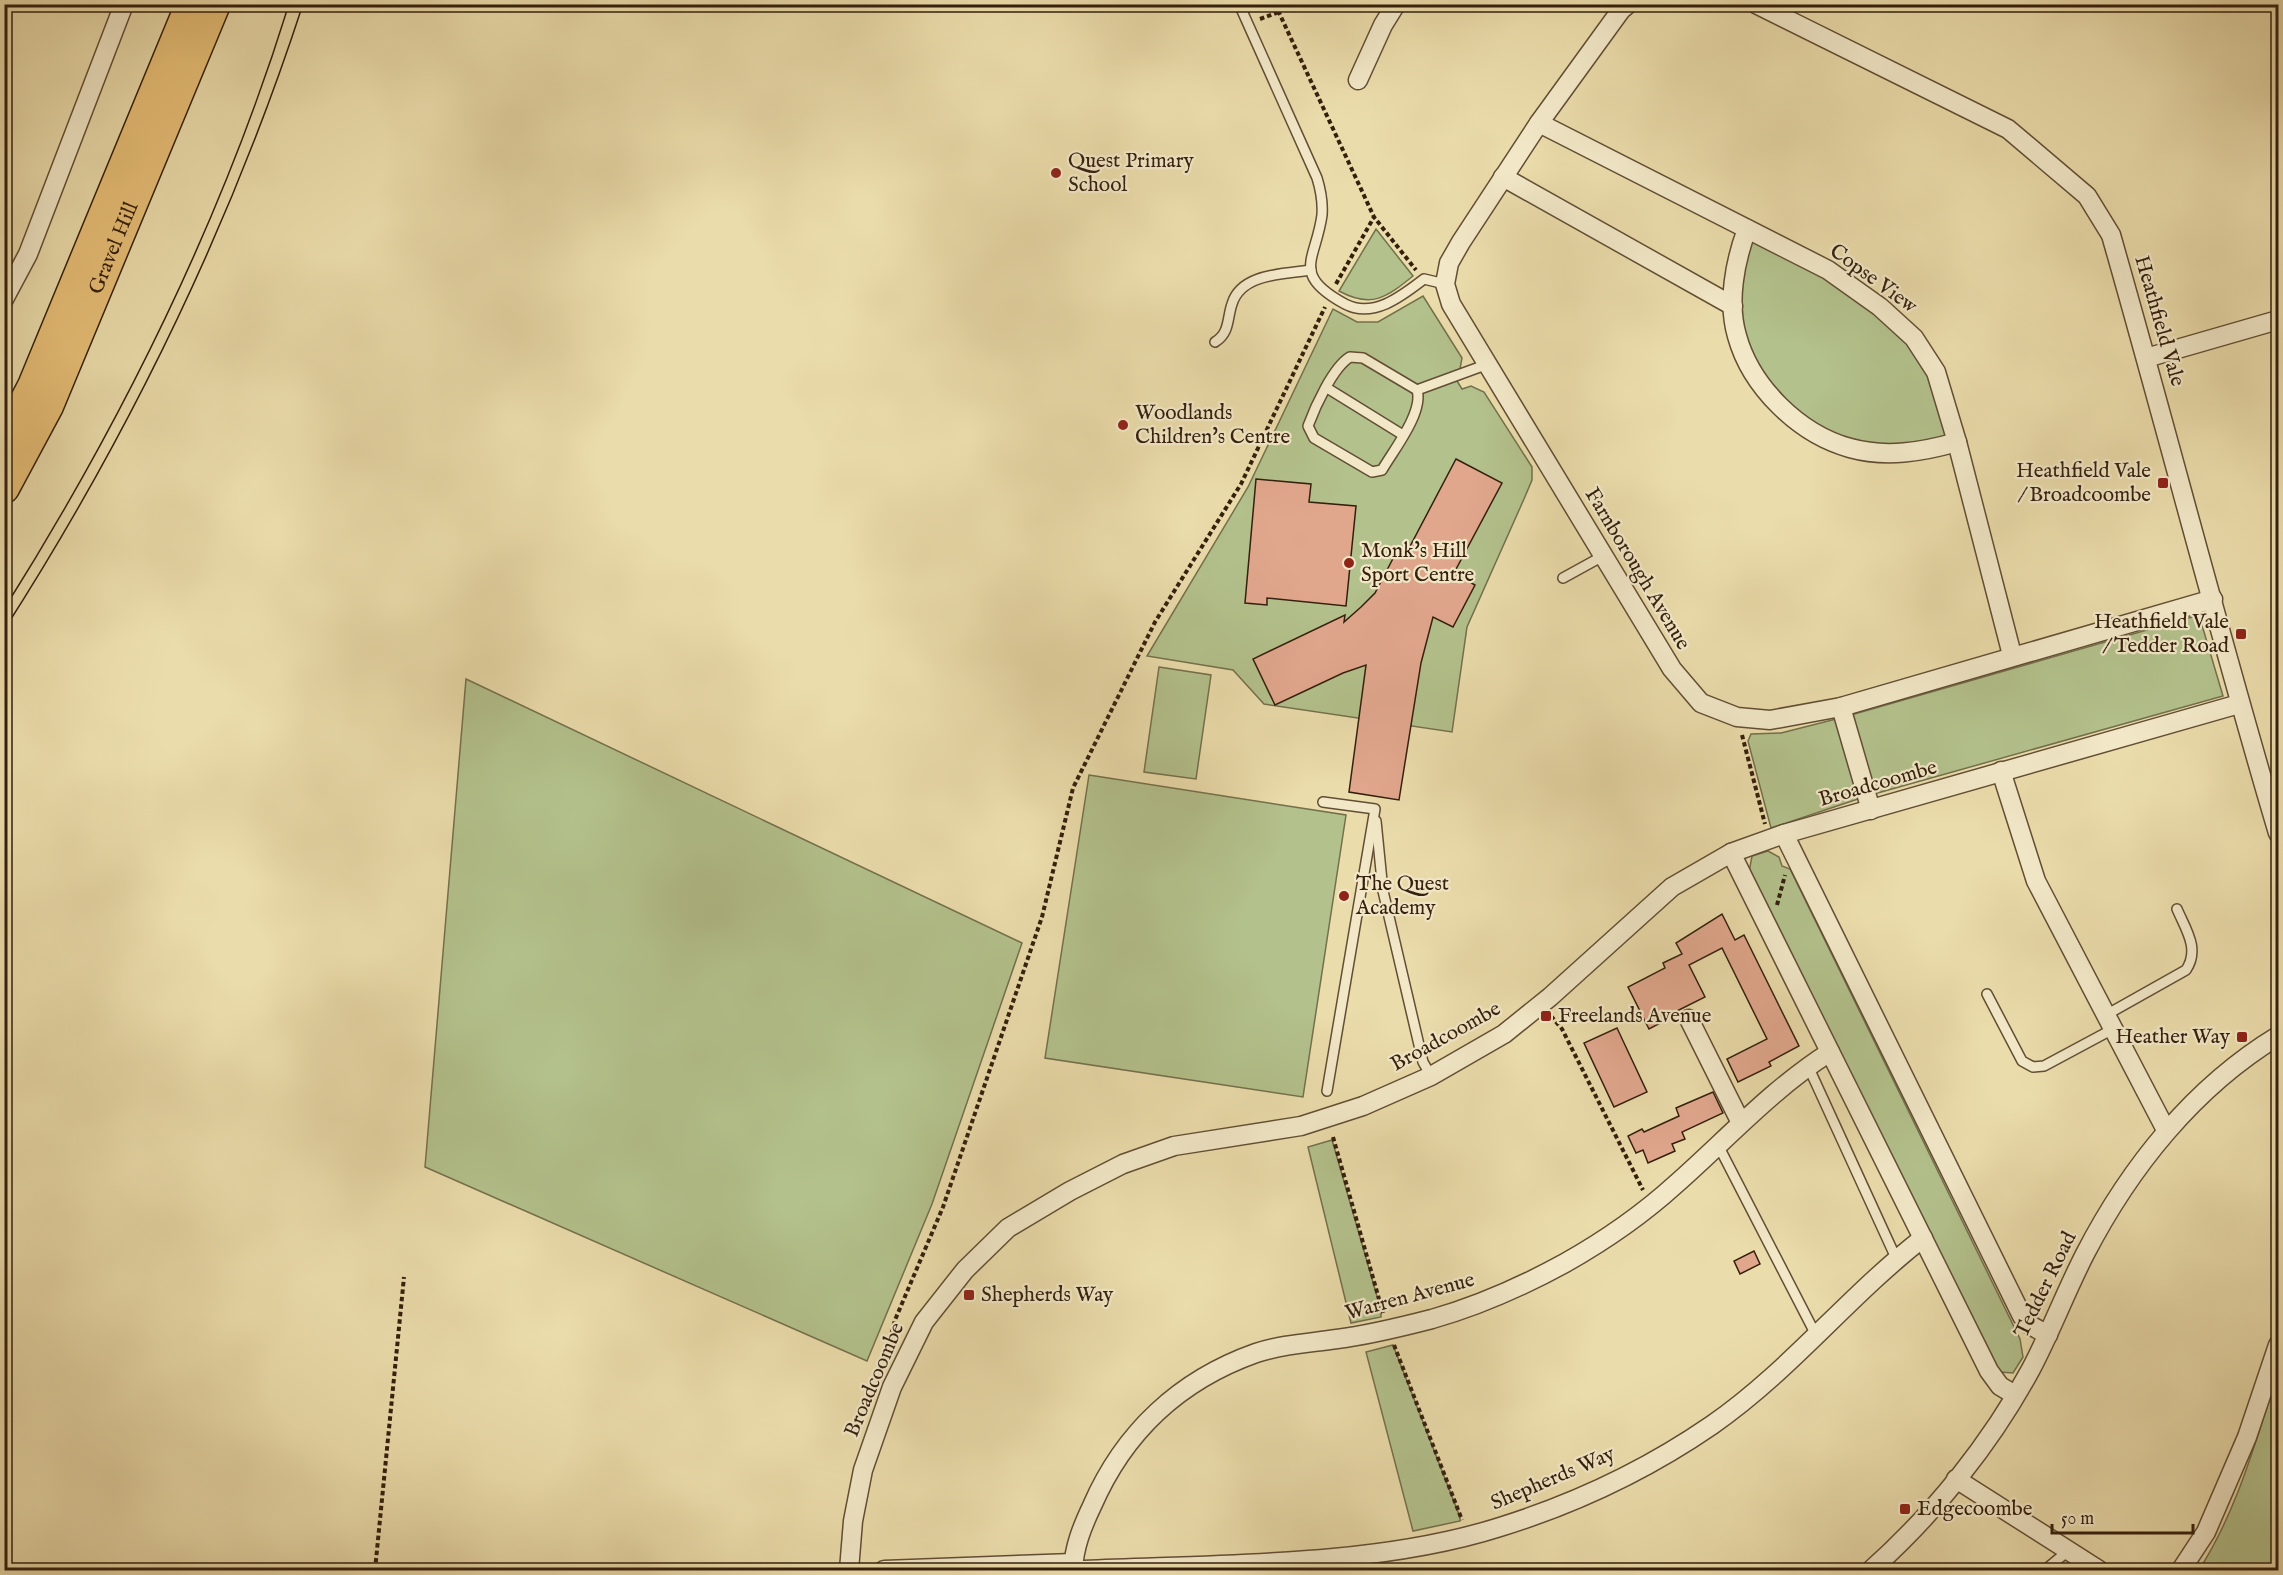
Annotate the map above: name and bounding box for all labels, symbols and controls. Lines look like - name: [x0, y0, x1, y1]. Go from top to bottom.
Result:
- place label: Quest Primary School: [1068, 148, 1194, 199]
- marker: Quest Primary School: [1049, 166, 1063, 180]
- street label: Gravel Hill: [82, 198, 145, 298]
- street label: Copse View: [1824, 238, 1923, 321]
- street label: Heathfield Vale: [2127, 252, 2191, 390]
- place label: Woodlands Children's Centre: [1135, 400, 1291, 451]
- marker: Woodlands Children's Centre: [1116, 418, 1130, 432]
- place label: Heathfield Vale / Broadcoombe: [2016, 458, 2151, 509]
- marker: Heathfield Vale / Broadcoombe: [2156, 476, 2170, 490]
- street label: Farnborough Avenue: [1578, 483, 1696, 655]
- place label: Monk's Hill Sport Centre: [1361, 538, 1475, 589]
- marker: Monk's Hill Sport Centre: [1342, 556, 1356, 570]
- place label: Heathfield Vale / Tedder Road: [2094, 609, 2230, 660]
- marker: Heathfield Vale / Tedder Road: [2234, 627, 2248, 641]
- street label: Broadcoombe: [1816, 754, 1941, 814]
- place label: The Quest Academy: [1355, 871, 1449, 922]
- marker: The Quest Academy: [1337, 889, 1351, 903]
- street label: Broadcoombe: [1386, 995, 1506, 1078]
- place label: Freelands Avenue: [1558, 1003, 1712, 1030]
- marker: Freelands Avenue: [1539, 1009, 1553, 1023]
- place label: Heather Way: [2115, 1024, 2231, 1051]
- marker: Heather Way: [2235, 1030, 2249, 1044]
- street label: Tedder Road: [2009, 1227, 2084, 1343]
- street label: Warren Avenue: [1342, 1267, 1478, 1327]
- place label: Shepherds Way: [981, 1282, 1114, 1309]
- marker: Shepherds Way: [962, 1288, 976, 1302]
- street label: Broadcoombe: [839, 1318, 911, 1441]
- street label: Shepherds Way: [1487, 1440, 1620, 1517]
- place label: Edgecoombe: [1917, 1496, 2033, 1523]
- scale bar: [2052, 1497, 2193, 1535]
- marker: Edgecoombe: [1898, 1502, 1912, 1516]
- text: 50 m: [2061, 1508, 2094, 1531]

